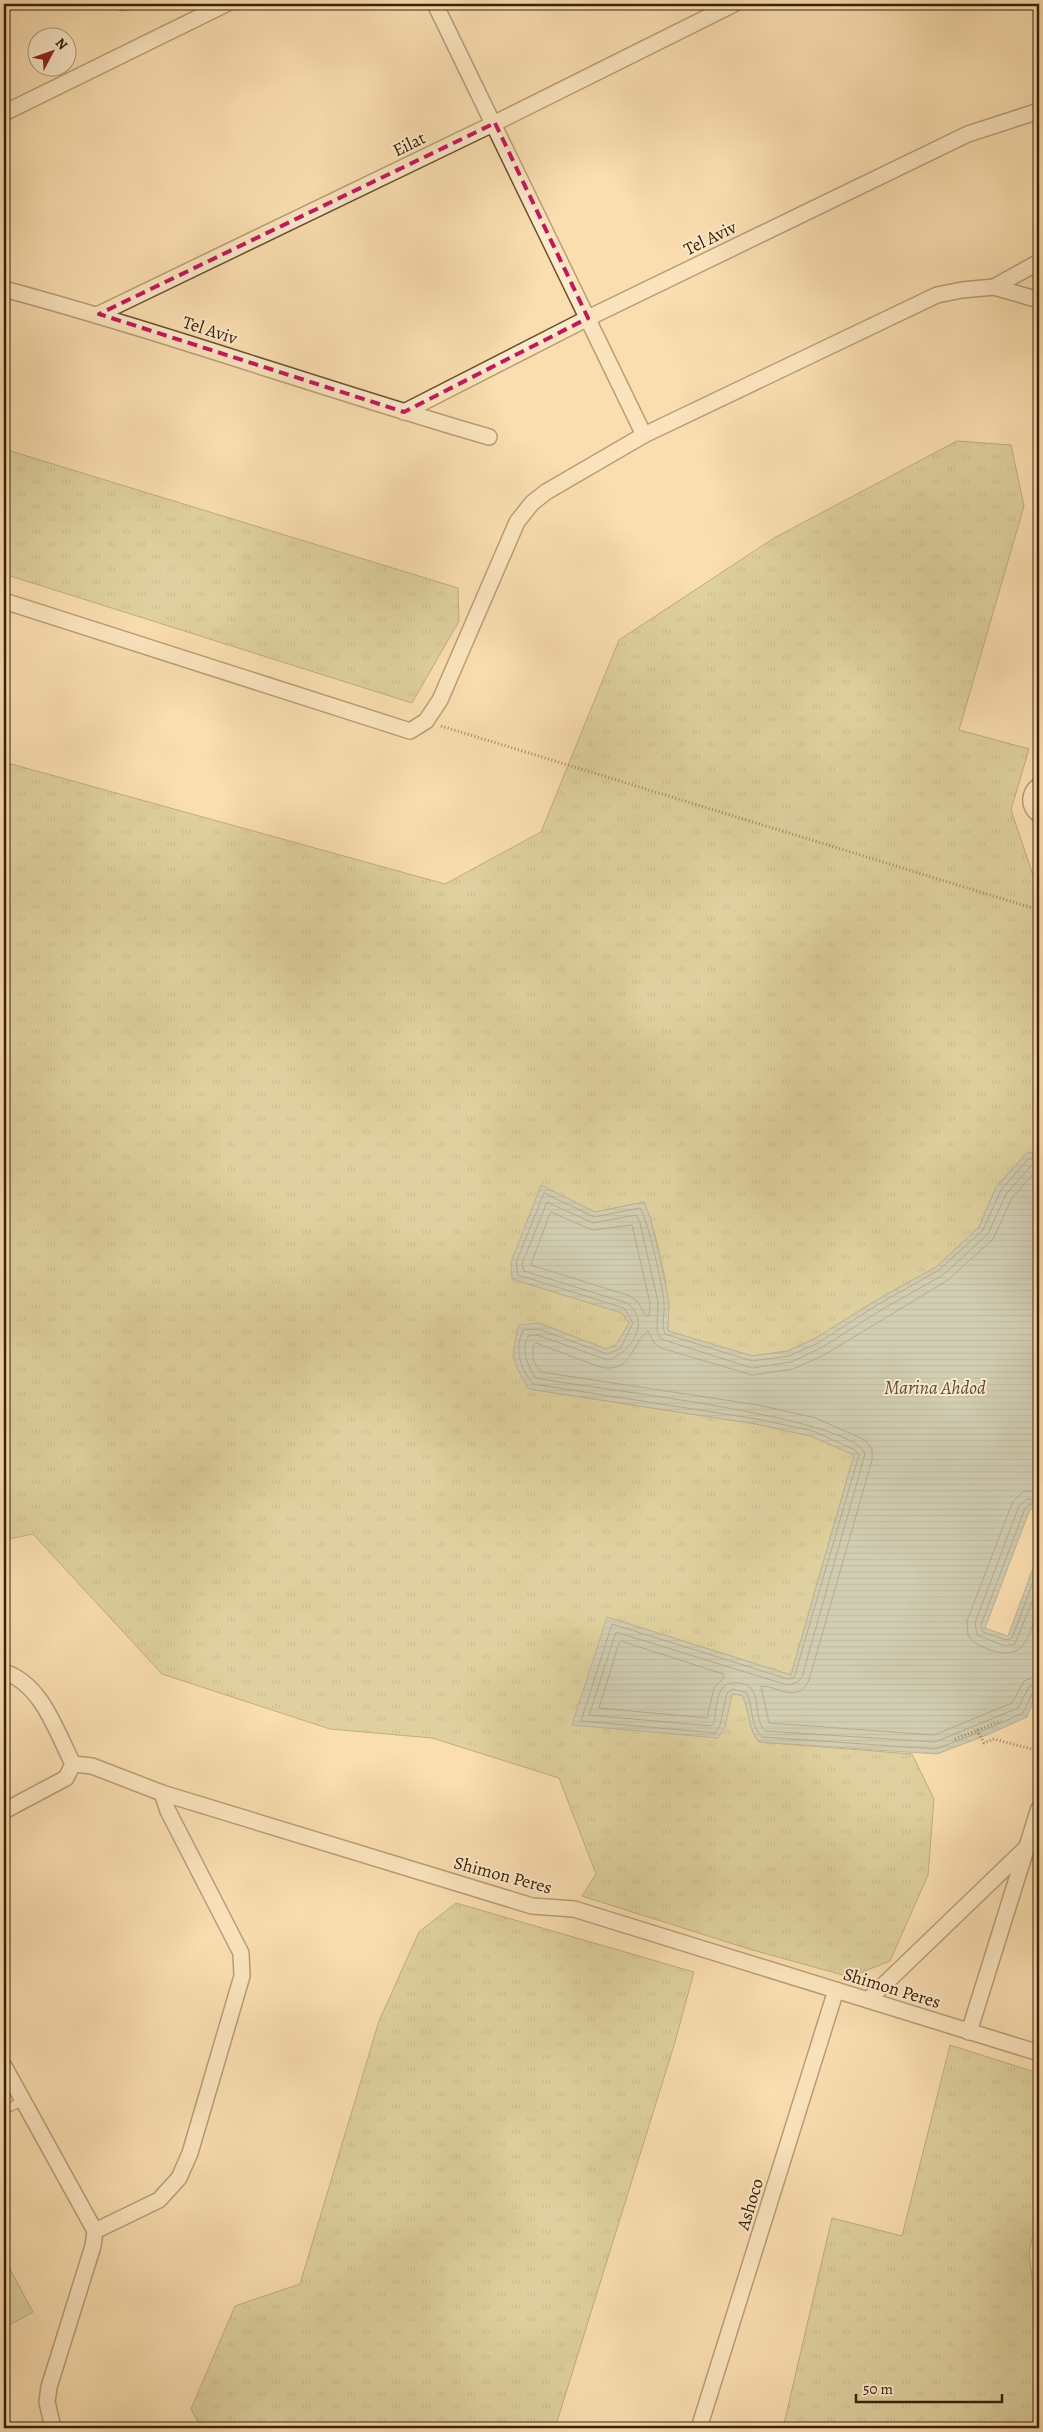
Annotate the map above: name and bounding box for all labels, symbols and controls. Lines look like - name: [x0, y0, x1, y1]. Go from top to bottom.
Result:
- north arrow: [28, 28, 78, 78]
- text: N: [51, 34, 72, 54]
- street label: Eilat: [389, 126, 430, 162]
- street label: Tel Aviv: [680, 215, 741, 261]
- street label: Tel Aviv: [180, 310, 241, 350]
- water label: Marina Ahdod: [884, 1375, 986, 1401]
- street label: Shimon Peres: [451, 1850, 555, 1900]
- street label: Shimon Peres: [840, 1962, 944, 2014]
- street label: Ashoco: [731, 2175, 769, 2234]
- scale bar: [856, 2372, 1002, 2404]
- text: 50 m: [863, 2379, 893, 2399]

